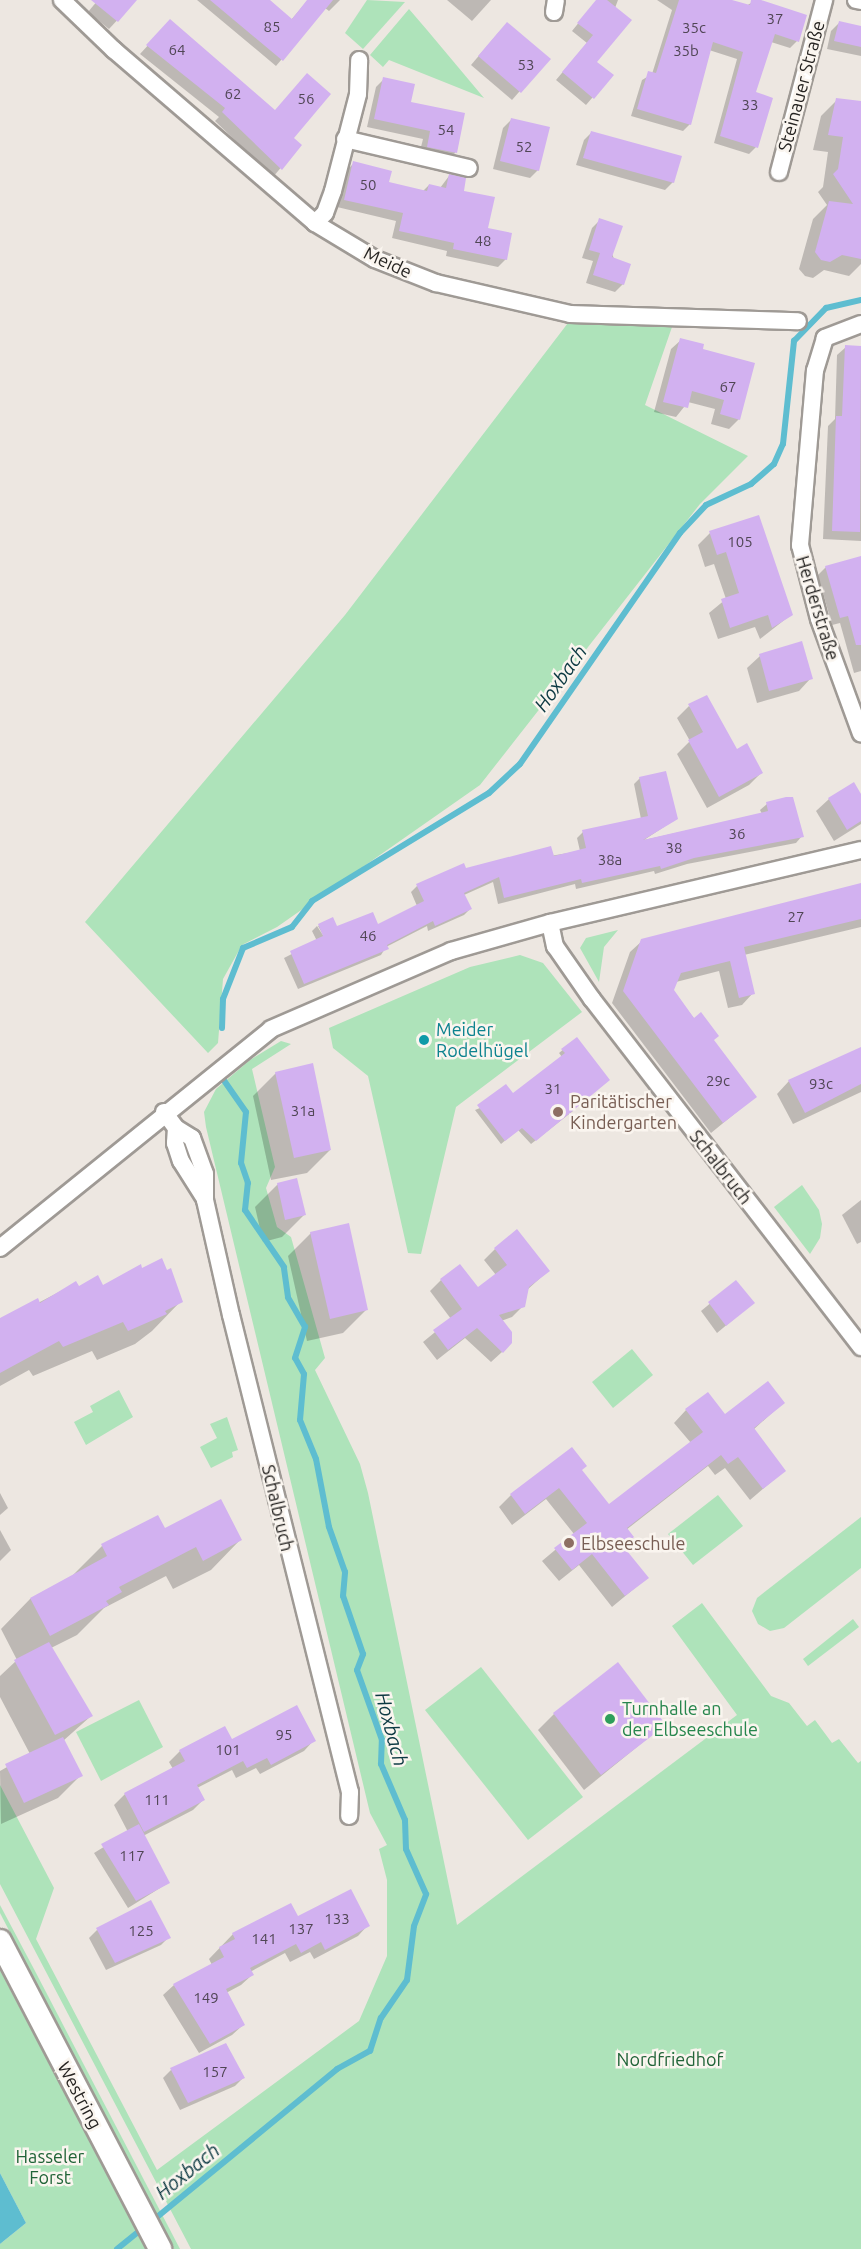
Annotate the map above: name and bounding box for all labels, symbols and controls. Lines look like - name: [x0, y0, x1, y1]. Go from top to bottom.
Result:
- house number: 37: [767, 10, 783, 28]
- house number: 85: [264, 18, 280, 36]
- street label: Steinauer Straße: [773, 18, 829, 154]
- house number: 35c: [682, 19, 706, 37]
- house number: 64: [169, 41, 185, 59]
- house number: 35b: [673, 42, 699, 60]
- house number: 53: [518, 56, 534, 74]
- house number: 62: [225, 85, 241, 103]
- house number: 56: [298, 90, 314, 108]
- house number: 33: [742, 96, 758, 114]
- house number: 54: [438, 121, 454, 139]
- house number: 52: [516, 138, 532, 156]
- house number: 50: [360, 176, 376, 194]
- house number: 48: [475, 232, 491, 250]
- street label: Meide: [361, 242, 415, 282]
- house number: 67: [720, 378, 736, 396]
- house number: 105: [727, 533, 753, 551]
- street label: Herderstraße: [792, 553, 844, 663]
- water label: Hoxbach: [528, 640, 592, 716]
- house number: 36: [729, 825, 745, 843]
- house number: 38: [666, 839, 682, 857]
- house number: 38a: [598, 851, 622, 869]
- house number: 27: [788, 908, 804, 926]
- house number: 46: [360, 927, 376, 945]
- place label: Meider Rodelhügel: [436, 1019, 528, 1062]
- marker: Meider Rodelhügel: [417, 1033, 431, 1047]
- house number: 29c: [706, 1072, 730, 1090]
- house number: 93c: [809, 1075, 833, 1093]
- house number: 31: [545, 1080, 561, 1098]
- place label: Paritätischer Kindergarten: [570, 1091, 677, 1134]
- house number: 31a: [291, 1102, 315, 1120]
- marker: Paritätischer Kindergarten: [551, 1105, 565, 1119]
- street label: Schalbruch: [685, 1126, 757, 1208]
- street label: Schalbruch: [258, 1463, 298, 1553]
- place label: Elbseeschule: [581, 1532, 685, 1554]
- marker: Elbseeschule: [562, 1536, 576, 1550]
- water label: Hoxbach: [371, 1689, 413, 1769]
- place label: Turnhalle an der Elbseeschule: [622, 1698, 758, 1740]
- marker: Turnhalle an der Elbseeschule: [603, 1712, 617, 1726]
- house number: 95: [276, 1726, 292, 1744]
- house number: 101: [215, 1741, 241, 1759]
- house number: 111: [144, 1791, 170, 1809]
- house number: 117: [119, 1847, 145, 1865]
- house number: 133: [324, 1910, 350, 1928]
- house number: 137: [288, 1920, 314, 1938]
- house number: 125: [128, 1922, 154, 1940]
- house number: 141: [251, 1930, 277, 1948]
- house number: 149: [193, 1989, 219, 2007]
- park label: Nordfriedhof: [617, 2048, 723, 2070]
- street label: Westring: [53, 2058, 107, 2132]
- house number: 157: [202, 2063, 228, 2081]
- water label: Hoxbach: [150, 2138, 224, 2204]
- park label: Hasseler Forst: [16, 2146, 84, 2188]

